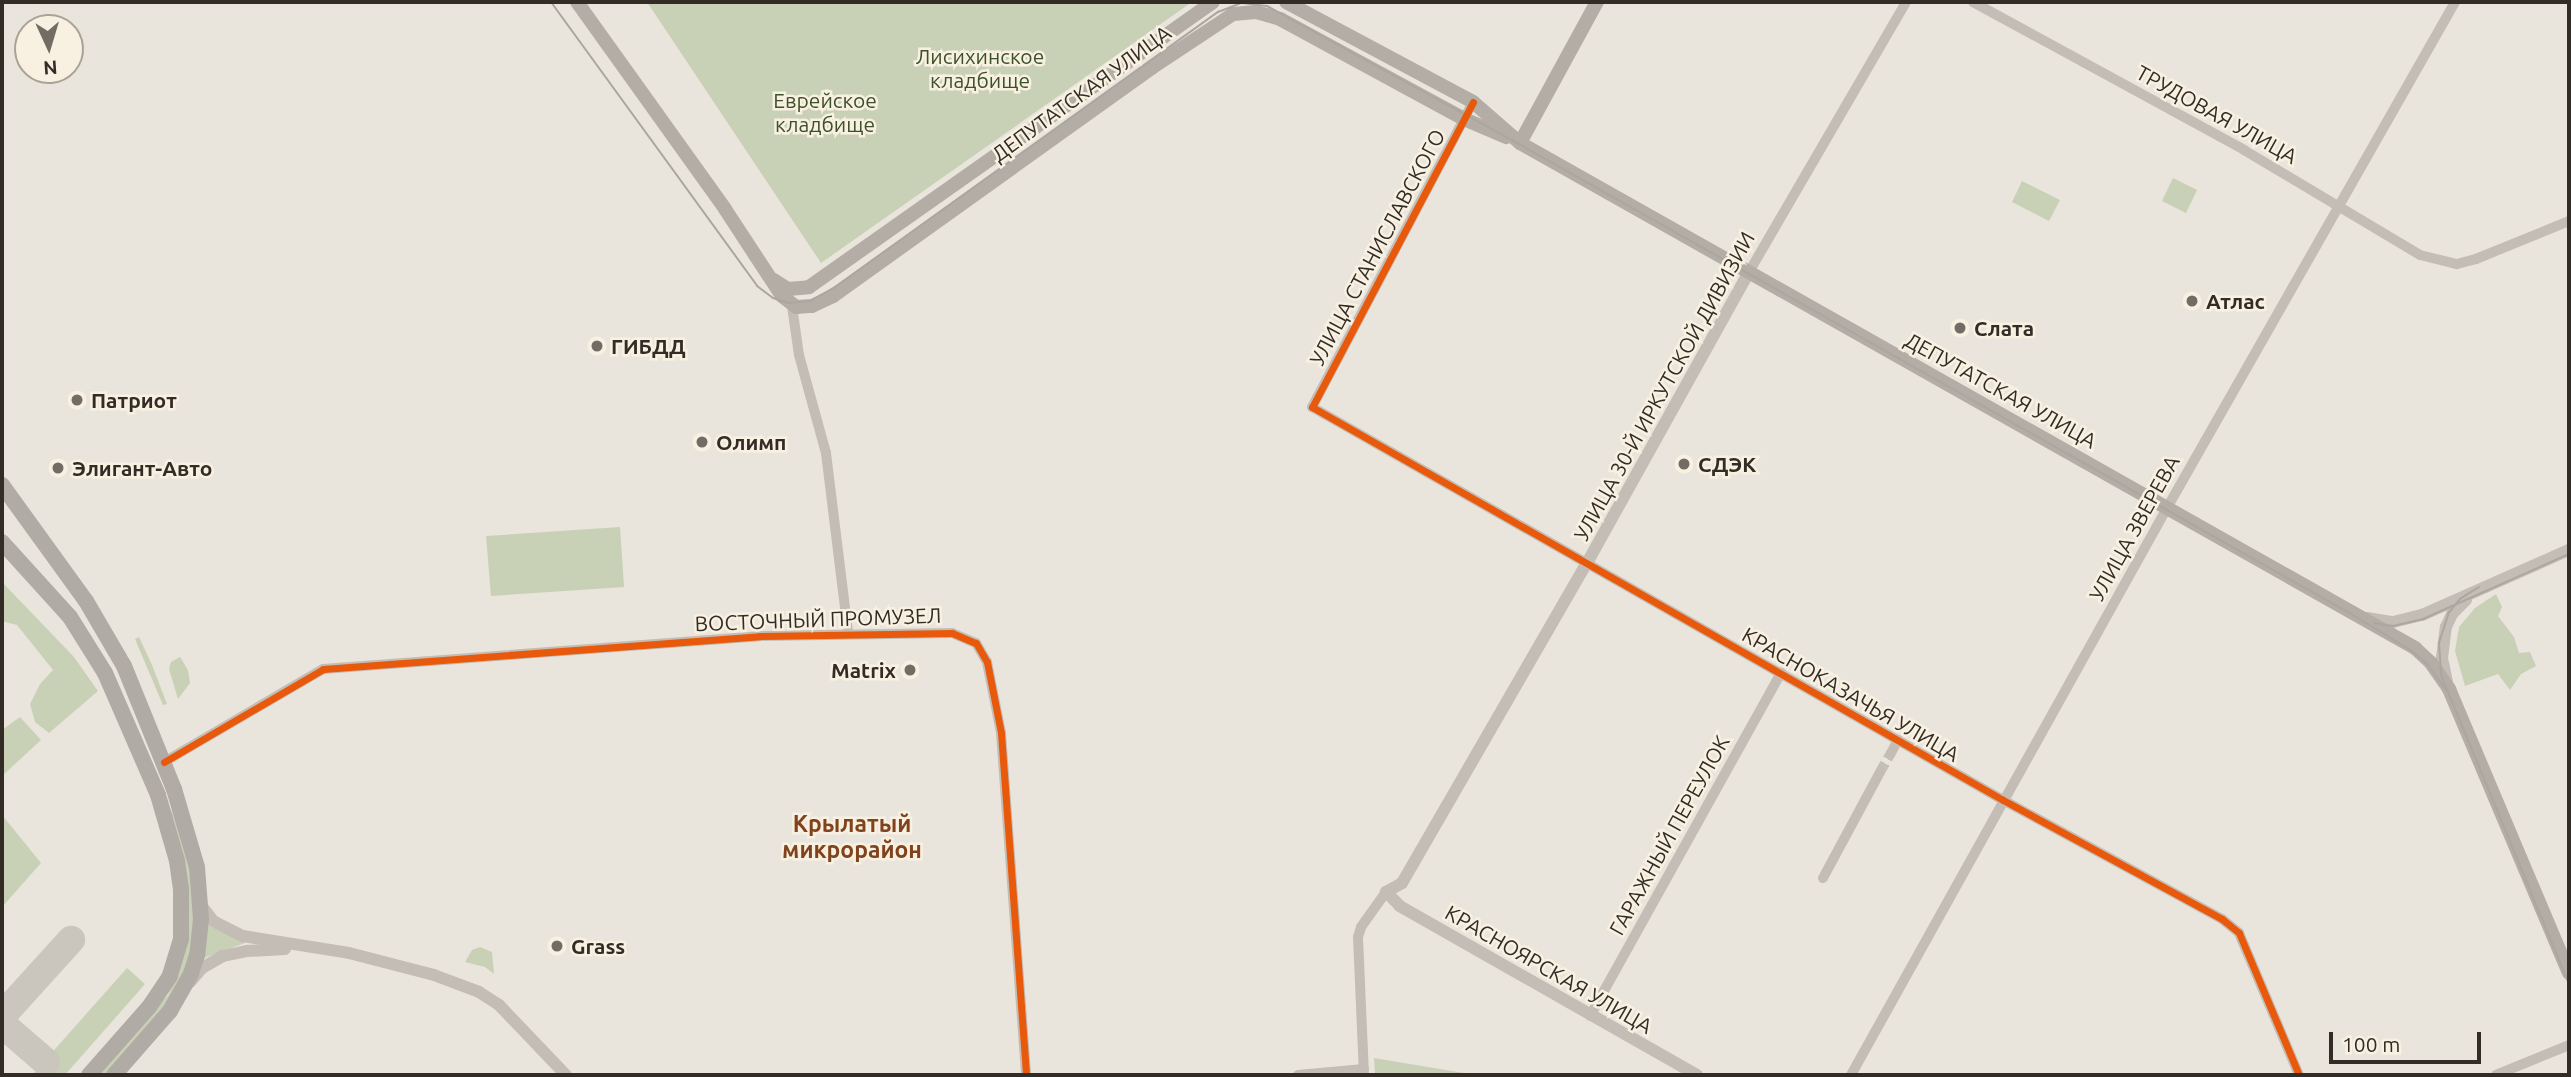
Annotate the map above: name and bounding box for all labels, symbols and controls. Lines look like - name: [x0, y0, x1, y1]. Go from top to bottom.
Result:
- north arrow: [14, 14, 84, 84]
- street label: ДЕПУТАТСКАЯ УЛИЦА: [987, 20, 1175, 166]
- park label: Лисихинское кладбище: [916, 43, 1044, 93]
- text: N: [42, 56, 58, 79]
- street label: ТРУДОВАЯ УЛИЦА: [2132, 59, 2302, 169]
- park label: Еврейское кладбище: [773, 87, 877, 137]
- street label: УЛИЦА СТАНИСЛАВСКОГО: [1304, 125, 1450, 369]
- street label: УЛИЦА 30-Й ИРКУТСКОЙ ДИВИЗИИ: [1568, 227, 1760, 545]
- place label: Атлас: [2206, 288, 2265, 314]
- marker: Атлас: [2184, 293, 2200, 309]
- place label: Слата: [1974, 315, 2034, 341]
- marker: Слата: [1952, 320, 1968, 336]
- street label: ДЕПУТАТСКАЯ УЛИЦА: [1901, 327, 2101, 453]
- place label: ГИБДД: [611, 333, 686, 359]
- marker: ГИБДД: [589, 338, 605, 354]
- place label: Патриот: [91, 387, 177, 413]
- marker: Патриот: [69, 392, 85, 408]
- place label: Олимп: [716, 429, 786, 455]
- marker: Олимп: [694, 434, 710, 450]
- place label: СДЭК: [1698, 451, 1756, 477]
- street label: УЛИЦА ЗВЕРЕВА: [2084, 451, 2184, 605]
- place label: Элигант-Авто: [72, 455, 212, 481]
- marker: СДЭК: [1676, 456, 1692, 472]
- marker: Элигант-Авто: [50, 460, 66, 476]
- street label: ВОСТОЧНЫЙ ПРОМУЗЕЛ: [694, 602, 942, 636]
- street label: КРАСНОКАЗАЧЬЯ УЛИЦА: [1738, 621, 1964, 767]
- place label: Matrix: [831, 657, 896, 683]
- marker: Matrix: [902, 662, 918, 678]
- street label: ГАРАЖНЫЙ ПЕРЕУЛОК: [1604, 731, 1734, 939]
- district label: Крылатый микрорайон: [782, 810, 922, 864]
- street label: КРАСНОЯРСКАЯ УЛИЦА: [1441, 899, 1657, 1039]
- place label: Grass: [571, 933, 625, 959]
- marker: Grass: [549, 938, 565, 954]
- scale bar: [2333, 1018, 2485, 1062]
- text: 100 m: [2342, 1032, 2400, 1056]

